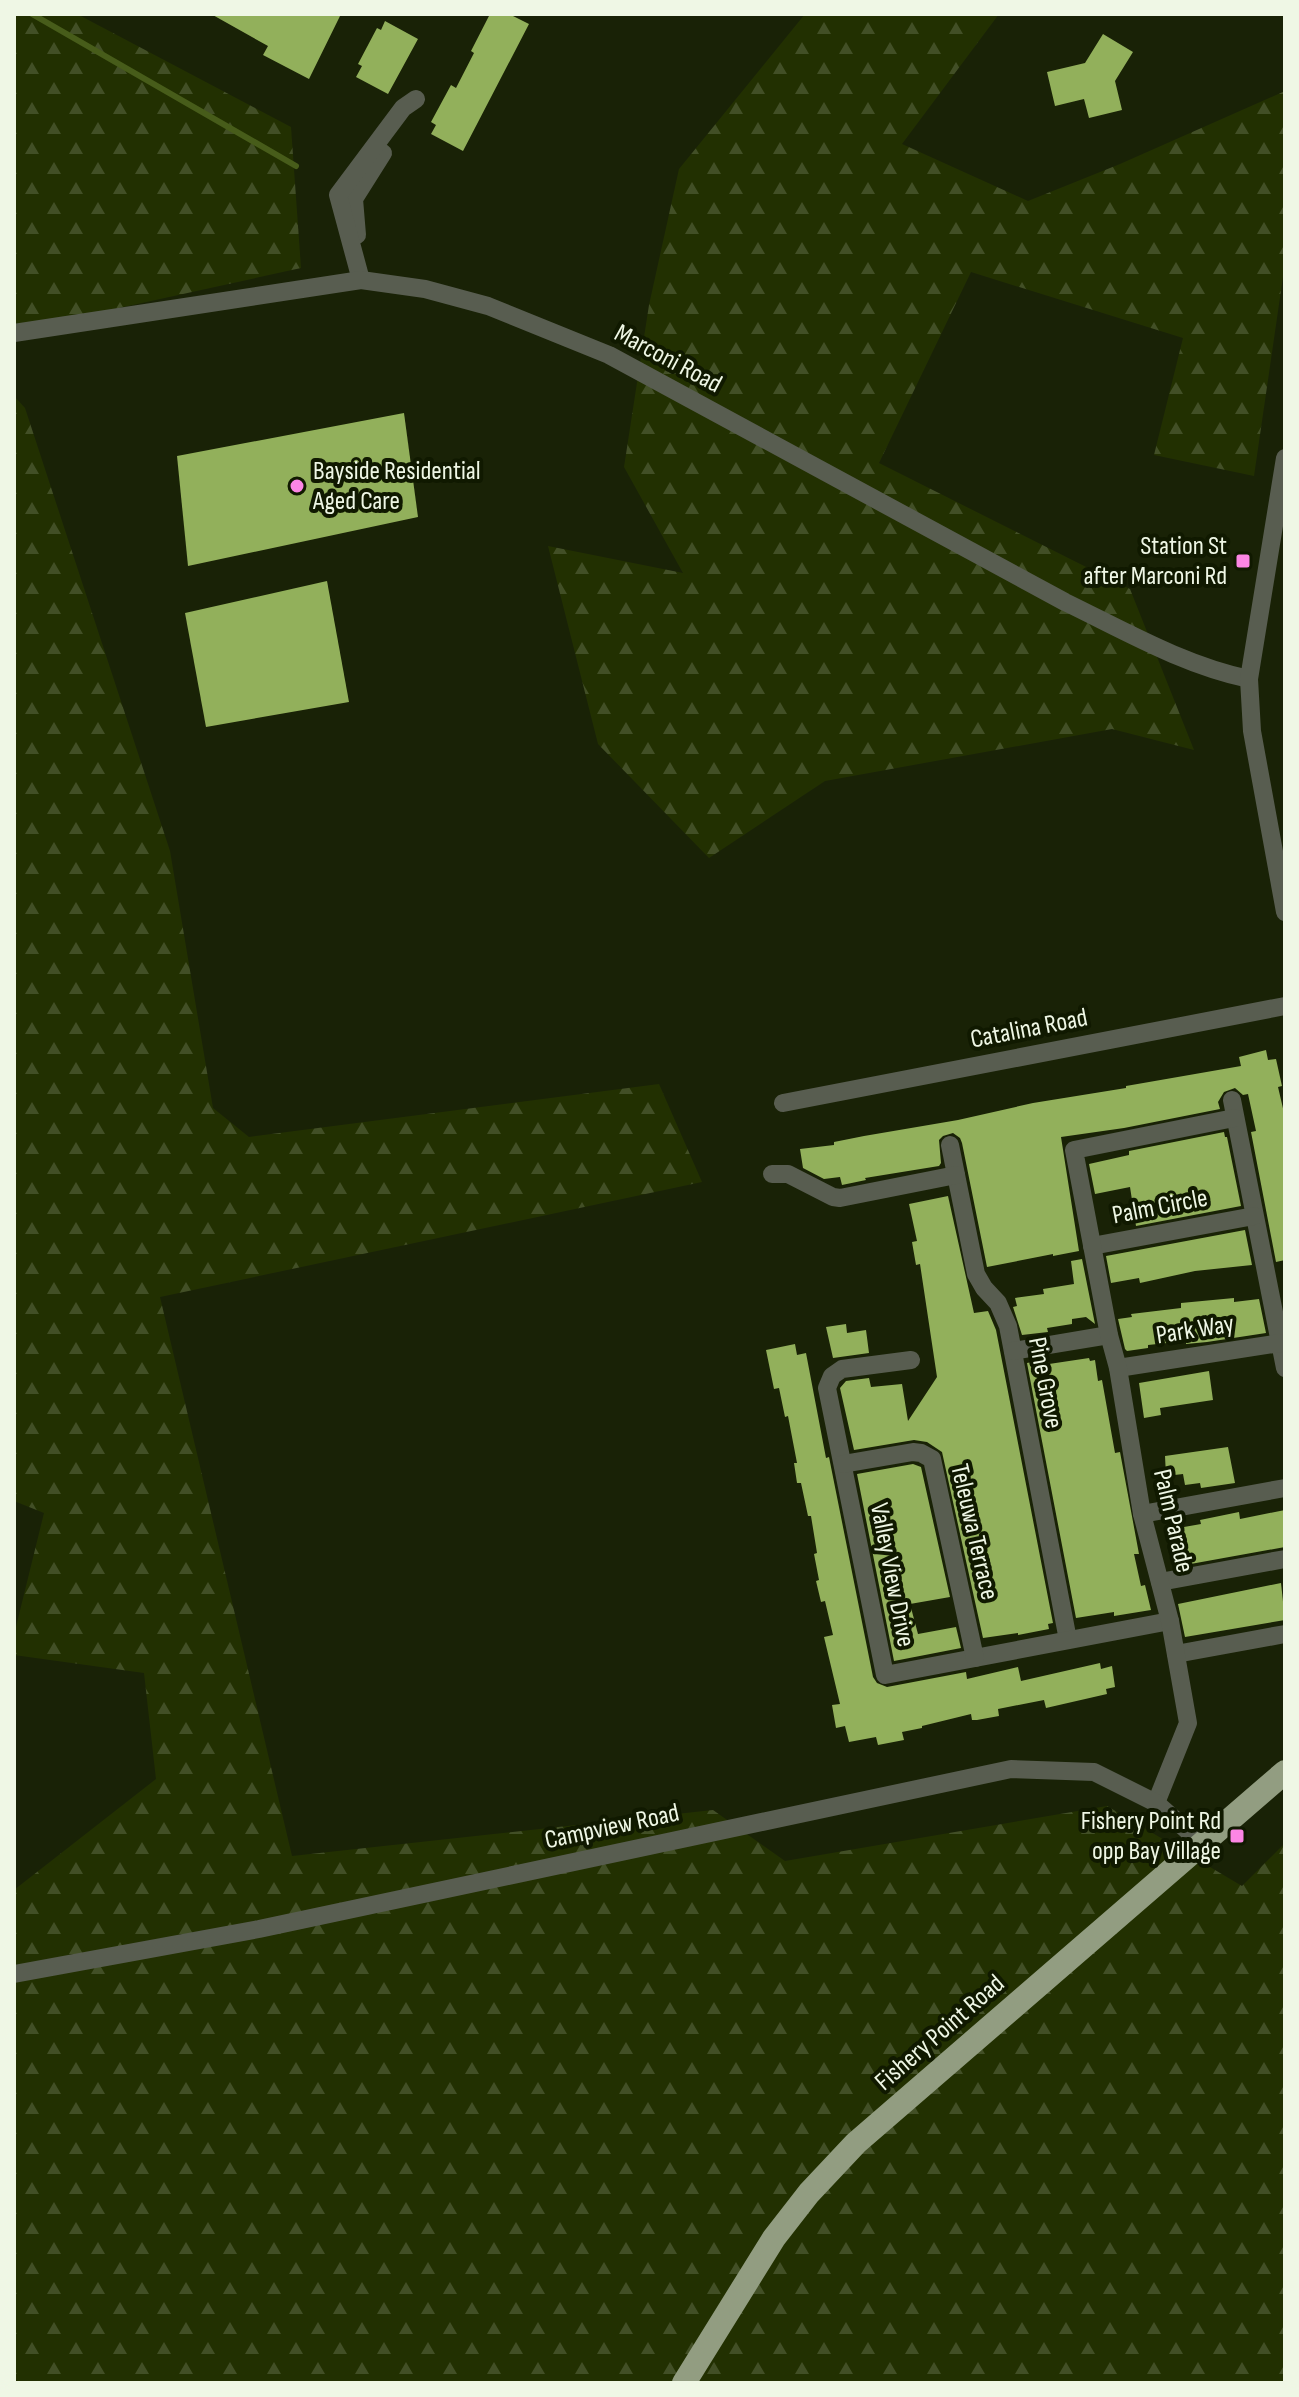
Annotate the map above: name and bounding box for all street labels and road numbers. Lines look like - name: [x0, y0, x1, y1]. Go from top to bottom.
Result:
- street label: Marconi Road: [609, 318, 727, 400]
- street label: Catalina Road: [968, 1002, 1090, 1056]
- street label: Palm Circle: [1110, 1183, 1210, 1231]
- street label: Park Way: [1154, 1309, 1236, 1351]
- street label: Pine Grove: [1021, 1335, 1069, 1431]
- street label: Teleuwa Terrace: [943, 1461, 1005, 1603]
- street label: Palm Parade: [1146, 1466, 1200, 1576]
- street label: Valley View Drive: [863, 1500, 921, 1650]
- street label: Campview Road: [542, 1798, 682, 1856]
- street label: Fishery Point Road: [869, 1968, 1011, 2098]

